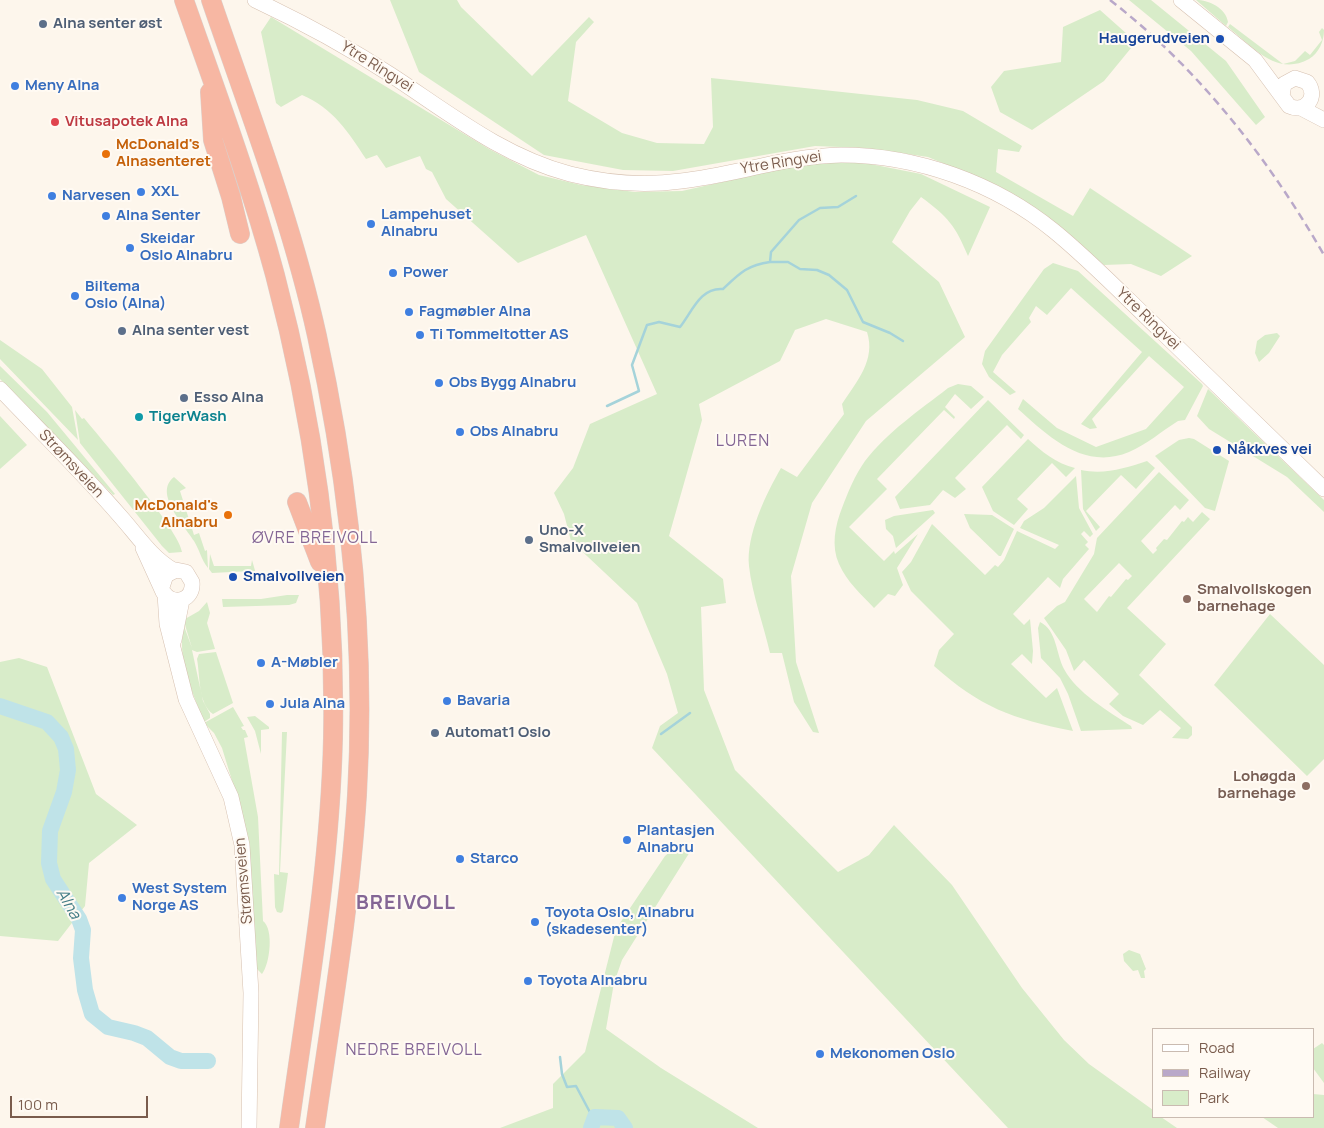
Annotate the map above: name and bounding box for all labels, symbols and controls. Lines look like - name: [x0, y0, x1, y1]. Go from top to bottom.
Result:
- place label: Alna senter øst: [53, 15, 162, 33]
- marker: Alna senter øst: [37, 18, 49, 30]
- place label: Haugerudveien: [1099, 30, 1210, 48]
- marker: Haugerudveien: [1214, 33, 1226, 45]
- street label: Ytre Ringvei: [338, 38, 416, 96]
- place label: Meny Alna: [25, 77, 99, 95]
- marker: Meny Alna: [9, 80, 21, 92]
- place label: Vitusapotek Alna: [65, 113, 188, 131]
- marker: Vitusapotek Alna: [49, 116, 61, 128]
- place label: McDonald's Alnasenteret: [116, 136, 211, 171]
- marker: McDonald's Alnasenteret: [100, 148, 112, 160]
- street label: Ytre Ringvei: [739, 148, 823, 178]
- place label: XXL: [151, 183, 179, 201]
- marker: XXL: [135, 186, 147, 198]
- place label: Narvesen: [62, 187, 131, 205]
- marker: Narvesen: [46, 190, 58, 202]
- place label: Lampehuset Alnabru: [381, 206, 472, 241]
- place label: Alna Senter: [116, 207, 200, 225]
- marker: Alna Senter: [100, 210, 112, 222]
- marker: Lampehuset Alnabru: [365, 218, 377, 230]
- place label: Skeidar Oslo Alnabru: [140, 230, 233, 265]
- marker: Skeidar Oslo Alnabru: [124, 242, 136, 254]
- place label: Power: [403, 264, 448, 282]
- marker: Power: [387, 267, 399, 279]
- place label: Biltema Oslo (Alna): [85, 278, 166, 313]
- street label: Ytre Ringvei: [1112, 284, 1184, 354]
- marker: Biltema Oslo (Alna): [69, 290, 81, 302]
- place label: Fagmøbler Alna: [419, 303, 531, 321]
- marker: Fagmøbler Alna: [403, 306, 415, 318]
- place label: Alna senter vest: [132, 322, 249, 340]
- marker: Alna senter vest: [116, 325, 128, 337]
- place label: Ti Tommeltotter AS: [430, 326, 569, 344]
- marker: Ti Tommeltotter AS: [414, 329, 426, 341]
- place label: Obs Bygg Alnabru: [449, 374, 576, 392]
- marker: Obs Bygg Alnabru: [433, 377, 445, 389]
- place label: Esso Alna: [194, 389, 264, 407]
- marker: Esso Alna: [178, 392, 190, 404]
- place label: TigerWash: [149, 408, 227, 426]
- marker: TigerWash: [133, 411, 145, 423]
- place label: Obs Alnabru: [470, 423, 558, 441]
- street label: Strømsveien: [35, 426, 107, 502]
- marker: Obs Alnabru: [454, 426, 466, 438]
- district label: LUREN: [715, 432, 771, 452]
- place label: Nåkkves vei: [1227, 441, 1312, 459]
- marker: Nåkkves vei: [1211, 444, 1223, 456]
- place label: McDonald's Alnabru: [134, 497, 218, 532]
- marker: McDonald's Alnabru: [222, 509, 234, 521]
- place label: Uno-X Smalvollveien: [539, 522, 640, 557]
- district label: ØVRE BREIVOLL: [250, 529, 380, 549]
- marker: Uno-X Smalvollveien: [523, 534, 535, 546]
- place label: Smalvollveien: [243, 568, 344, 586]
- marker: Smalvollveien: [227, 571, 239, 583]
- place label: Smalvollskogen barnehage: [1197, 581, 1312, 616]
- marker: Smalvollskogen barnehage: [1181, 593, 1193, 605]
- place label: A-Møbler: [271, 654, 338, 672]
- marker: A-Møbler: [255, 657, 267, 669]
- place label: Bavaria: [457, 692, 510, 710]
- place label: Jula Alna: [280, 695, 345, 713]
- marker: Bavaria: [441, 695, 453, 707]
- marker: Jula Alna: [264, 698, 276, 710]
- place label: Automat1 Oslo: [445, 724, 551, 742]
- marker: Automat1 Oslo: [429, 727, 441, 739]
- place label: Lohøgda barnehage: [1218, 768, 1296, 803]
- marker: Lohøgda barnehage: [1300, 780, 1312, 792]
- place label: Plantasjen Alnabru: [637, 822, 715, 857]
- marker: Plantasjen Alnabru: [621, 834, 633, 846]
- street label: Strømsveien: [231, 837, 257, 925]
- place label: Starco: [470, 850, 519, 868]
- marker: Starco: [454, 853, 466, 865]
- place label: West System Norge AS: [132, 880, 227, 915]
- water label: Alna: [52, 885, 84, 923]
- district label: BREIVOLL: [355, 891, 457, 915]
- marker: West System Norge AS: [116, 892, 128, 904]
- place label: Toyota Oslo, Alnabru (skadesenter): [545, 904, 694, 939]
- marker: Toyota Oslo, Alnabru (skadesenter): [529, 916, 541, 928]
- place label: Toyota Alnabru: [538, 972, 647, 990]
- marker: Toyota Alnabru: [522, 975, 534, 987]
- legend: [1152, 1028, 1314, 1118]
- text: Road: [1199, 1037, 1235, 1058]
- district label: NEDRE BREIVOLL: [344, 1041, 484, 1061]
- place label: Mekonomen Oslo: [830, 1045, 955, 1063]
- marker: Mekonomen Oslo: [814, 1048, 826, 1060]
- text: Railway: [1199, 1062, 1251, 1083]
- scale bar: [12, 1086, 150, 1118]
- text: Park: [1199, 1087, 1229, 1108]
- text: 100 m: [18, 1094, 58, 1115]

